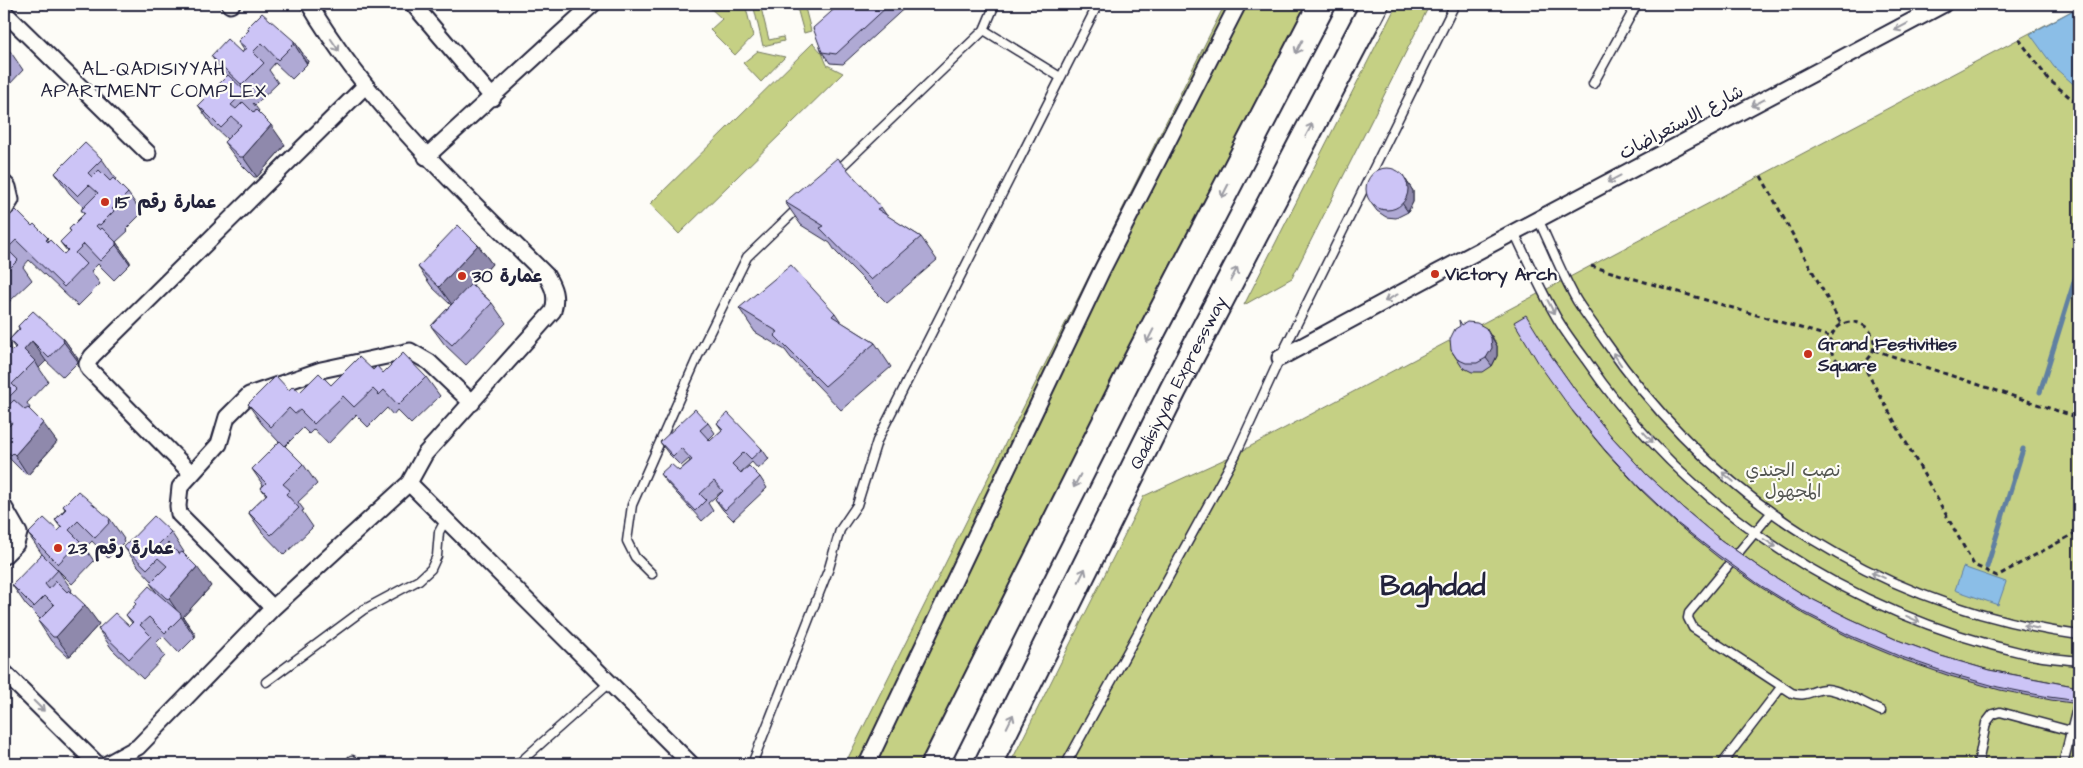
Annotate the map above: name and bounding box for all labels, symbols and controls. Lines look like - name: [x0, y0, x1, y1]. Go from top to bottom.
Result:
- one-way arrow: [1894, 22, 1909, 32]
- one-way arrow: [331, 37, 341, 51]
- one-way arrow: [1294, 39, 1304, 54]
- district label: AL-QADISIYYAH APARTMENT COMPLEX: [41, 56, 267, 105]
- street label: شارع الاستعراضات: [1614, 79, 1748, 166]
- one-way arrow: [1750, 98, 1765, 108]
- one-way arrow: [1304, 122, 1314, 137]
- one-way arrow: [1607, 175, 1622, 184]
- one-way arrow: [1220, 184, 1230, 199]
- place label: عمارة رقم 15: [115, 190, 217, 216]
- marker: عمارة رقم 15: [99, 196, 111, 208]
- place label: Victory Arch: [1444, 262, 1558, 288]
- place label: عمارة 30: [471, 264, 543, 289]
- one-way arrow: [1230, 267, 1239, 282]
- marker: Victory Arch: [1429, 268, 1441, 280]
- marker: عمارة 30: [456, 270, 468, 282]
- street label: Qadisiyyah Expressway: [1124, 292, 1234, 474]
- one-way arrow: [1384, 294, 1399, 303]
- one-way arrow: [1547, 299, 1556, 314]
- one-way arrow: [1145, 328, 1155, 343]
- place label: Grand Festivities Square: [1817, 332, 1957, 378]
- marker: Grand Festivities Square: [1802, 348, 1814, 360]
- one-way arrow: [1612, 352, 1622, 366]
- one-way arrow: [1642, 431, 1654, 444]
- park label: نصب الجندي المجهول: [1746, 458, 1840, 504]
- one-way arrow: [1721, 472, 1734, 483]
- one-way arrow: [1072, 473, 1082, 488]
- place label: عمارة رقم 23: [67, 536, 175, 562]
- one-way arrow: [1763, 539, 1777, 549]
- marker: عمارة رقم 23: [52, 542, 64, 554]
- district label: Baghdad: [1380, 567, 1486, 608]
- one-way arrow: [1078, 568, 1087, 583]
- one-way arrow: [1871, 569, 1886, 579]
- one-way arrow: [1905, 615, 1920, 625]
- one-way arrow: [2024, 622, 2040, 631]
- one-way arrow: [32, 700, 45, 712]
- one-way arrow: [1005, 713, 1015, 728]

